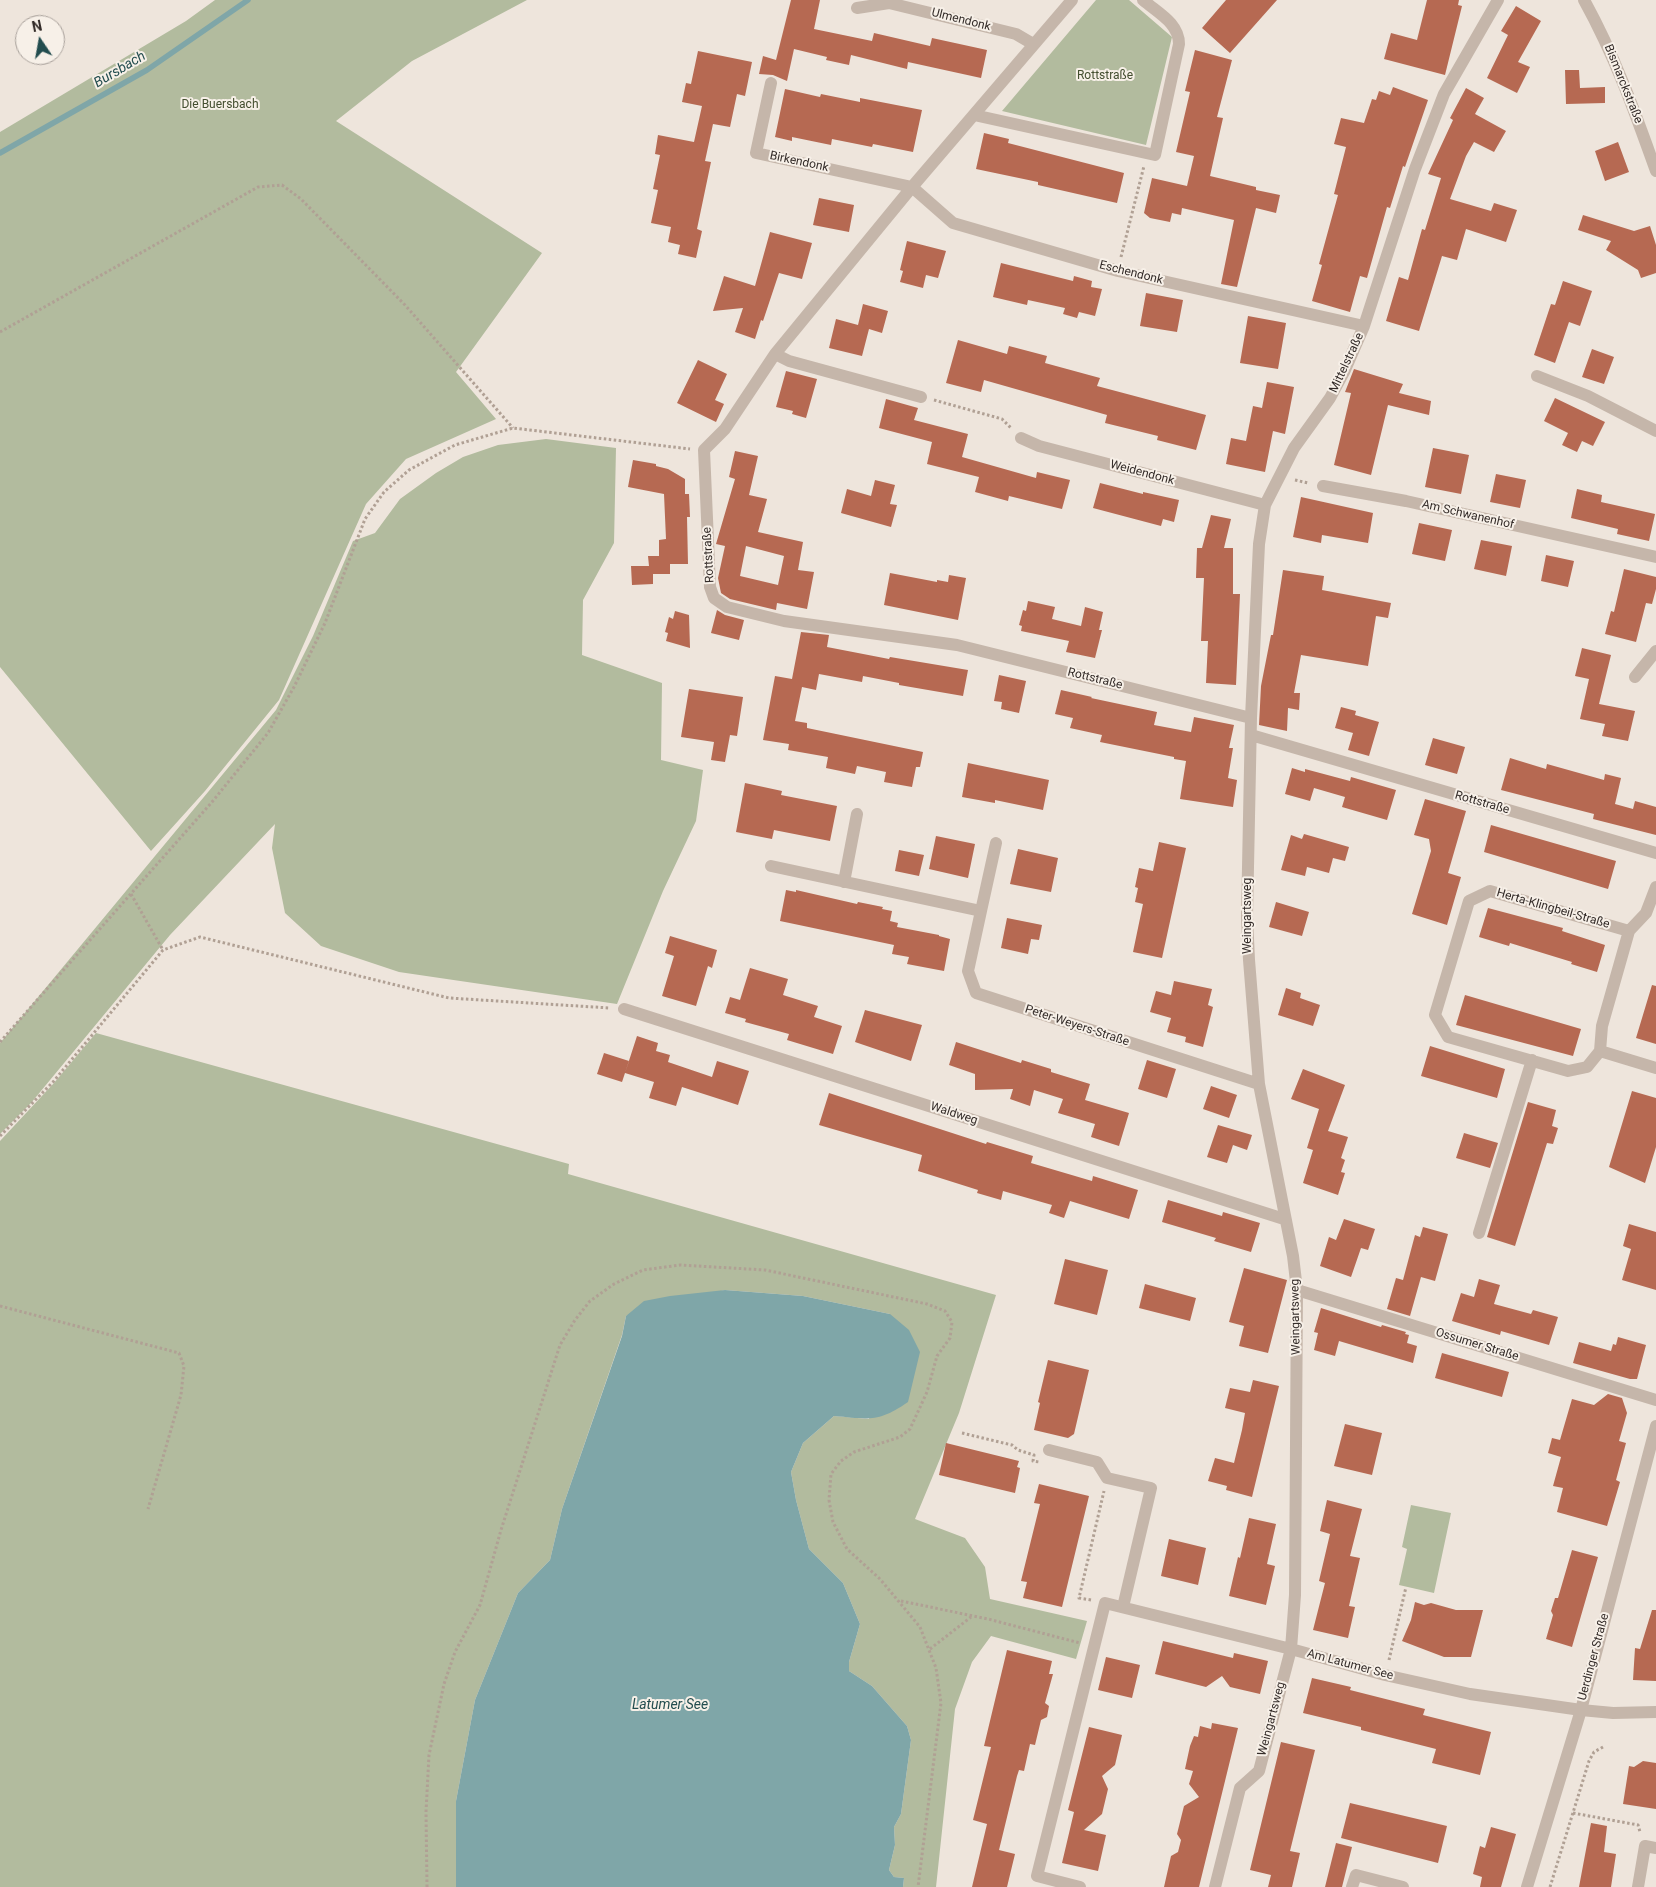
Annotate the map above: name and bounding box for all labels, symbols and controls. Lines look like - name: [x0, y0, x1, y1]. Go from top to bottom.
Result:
- street label: Ulmendonk: [930, 6, 992, 34]
- north arrow: [15, 15, 65, 65]
- text: N: [31, 17, 44, 35]
- street label: Bismarckstraße: [1601, 42, 1645, 126]
- water label: Bursbach: [91, 48, 149, 92]
- park label: Rottstraße: [1077, 69, 1133, 83]
- park label: Die Buersbach: [181, 98, 259, 112]
- street label: Birkendonk: [768, 149, 830, 175]
- street label: Eschendonk: [1098, 258, 1164, 288]
- street label: Mittelstraße: [1327, 331, 1367, 395]
- street label: Weidendonk: [1108, 458, 1176, 488]
- street label: Am Schwanenhof: [1421, 497, 1515, 533]
- street label: Rottstraße: [700, 527, 718, 583]
- street label: Rottstraße: [1066, 665, 1124, 693]
- street label: Rottstraße: [1453, 788, 1511, 818]
- street label: Weingartsweg: [1241, 878, 1255, 954]
- street label: Herta-Klingbeil-Straße: [1495, 886, 1611, 932]
- street label: Peter-Weyers-Straße: [1023, 1002, 1131, 1050]
- street label: Waldweg: [929, 1100, 979, 1128]
- street label: Weingartsweg: [1288, 1279, 1304, 1355]
- street label: Ossumer Straße: [1434, 1326, 1520, 1364]
- street label: Uerdinger Straße: [1575, 1612, 1613, 1702]
- street label: Am Latumer See: [1305, 1647, 1395, 1683]
- street label: Weingartsweg: [1255, 1680, 1289, 1758]
- water label: Latumer See: [632, 1697, 708, 1713]

